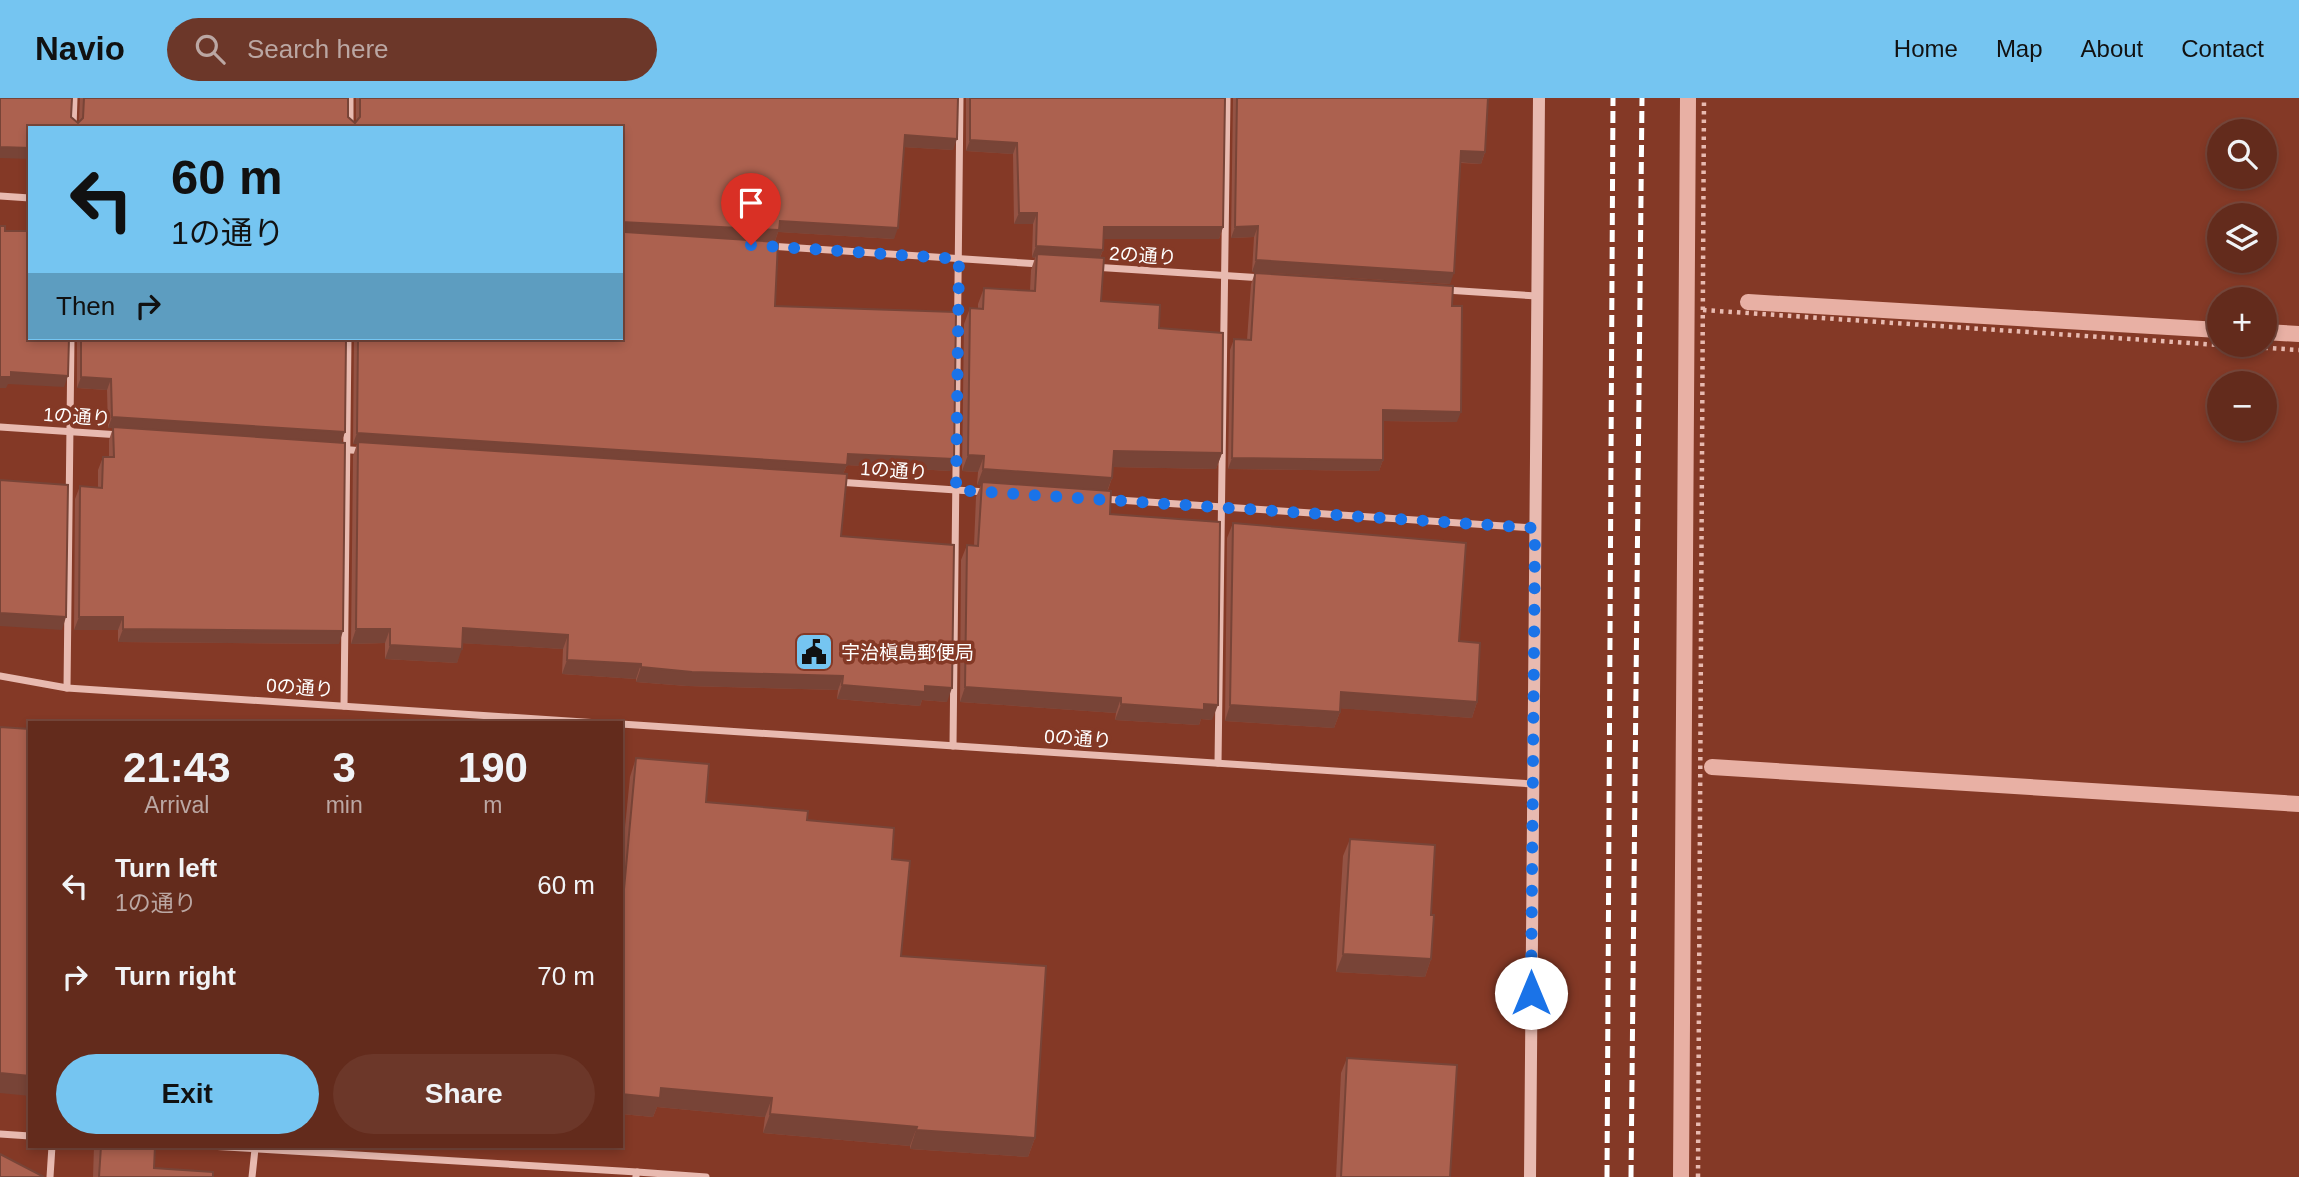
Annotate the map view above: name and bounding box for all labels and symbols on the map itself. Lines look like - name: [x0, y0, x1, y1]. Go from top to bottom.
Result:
- pin: [721, 173, 781, 245]
- street label: 2の通り: [1109, 243, 1177, 268]
- street label: 1の通り: [43, 404, 111, 429]
- street label: 1の通り: [860, 458, 928, 483]
- public building icon: 宇治槇島郵便局: [793, 631, 835, 673]
- place label: 宇治槇島郵便局: [841, 642, 974, 663]
- street label: 0の通り: [266, 675, 334, 700]
- street label: 0の通り: [1044, 726, 1112, 751]
- position arrow: [1494, 956, 1568, 1030]

